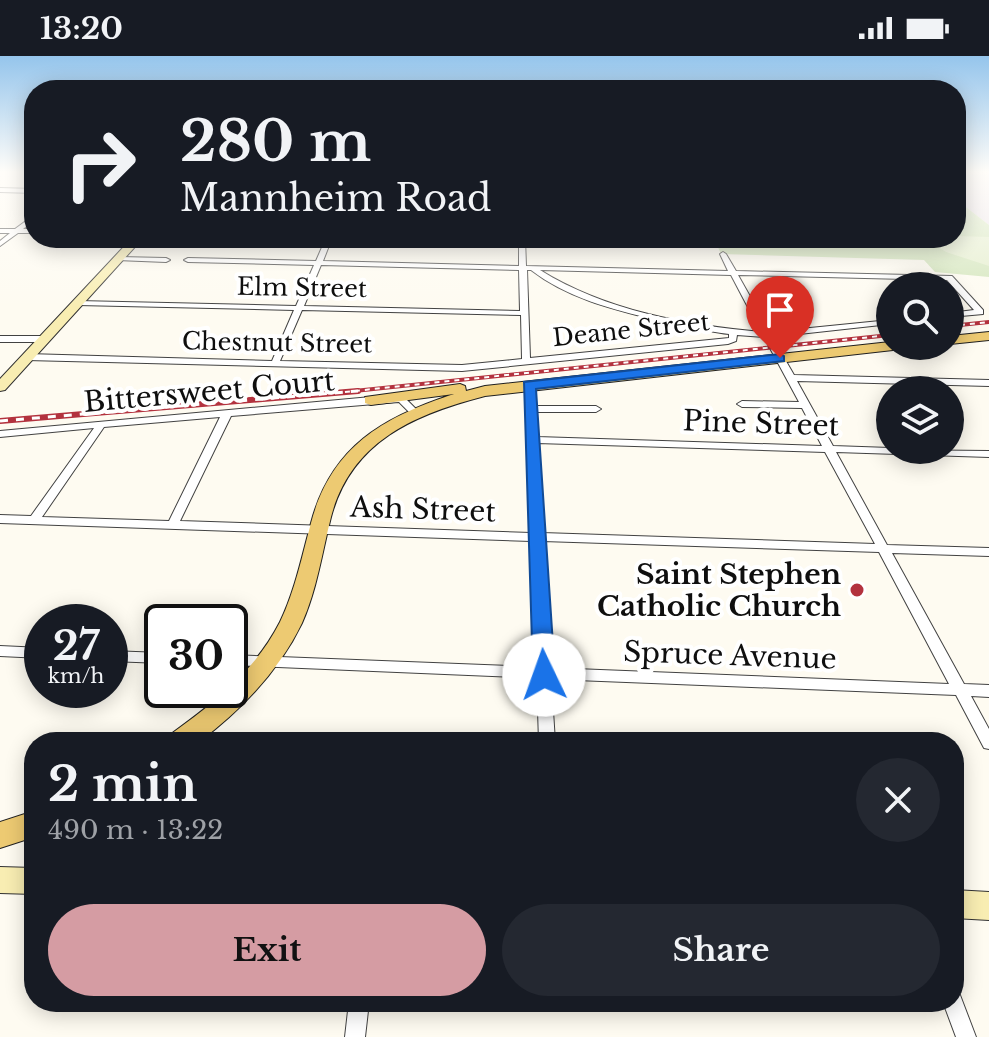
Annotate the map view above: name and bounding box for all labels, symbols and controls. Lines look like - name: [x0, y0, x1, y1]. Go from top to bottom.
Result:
- text: 13:20: [40, 10, 123, 47]
- text: 280 m: [180, 107, 371, 176]
- icon: right: [48, 112, 152, 216]
- text: Mannheim Road: [180, 176, 491, 221]
- street label: Elm Street: [237, 272, 367, 303]
- map controls: [876, 272, 964, 464]
- button: search: [876, 272, 964, 360]
- pin: [746, 276, 814, 358]
- icon: arrive: [758, 288, 802, 332]
- street label: Deane Street: [551, 307, 711, 352]
- street label: Chestnut Street: [182, 326, 372, 359]
- street label: Bittersweet Court: [82, 363, 336, 420]
- button: layers: [876, 376, 964, 464]
- street label: Pine Street: [682, 403, 840, 444]
- street label: Ash Street: [348, 489, 497, 530]
- place label: Saint Stephen Catholic Church: [597, 557, 841, 624]
- marker: Saint Stephen Catholic Church: [848, 581, 866, 599]
- speed limit sign: 30: [144, 604, 248, 708]
- text: 27: [53, 621, 99, 671]
- position arrow: [502, 633, 586, 717]
- street label: Spruce Avenue: [623, 634, 837, 677]
- text: km/h: [48, 664, 104, 688]
- text: 2 min: [48, 754, 197, 814]
- button: close: [856, 758, 940, 842]
- text: 490 m · 13:22: [48, 814, 223, 846]
- button: Exit: [48, 904, 486, 996]
- button: Share: [502, 904, 940, 996]

